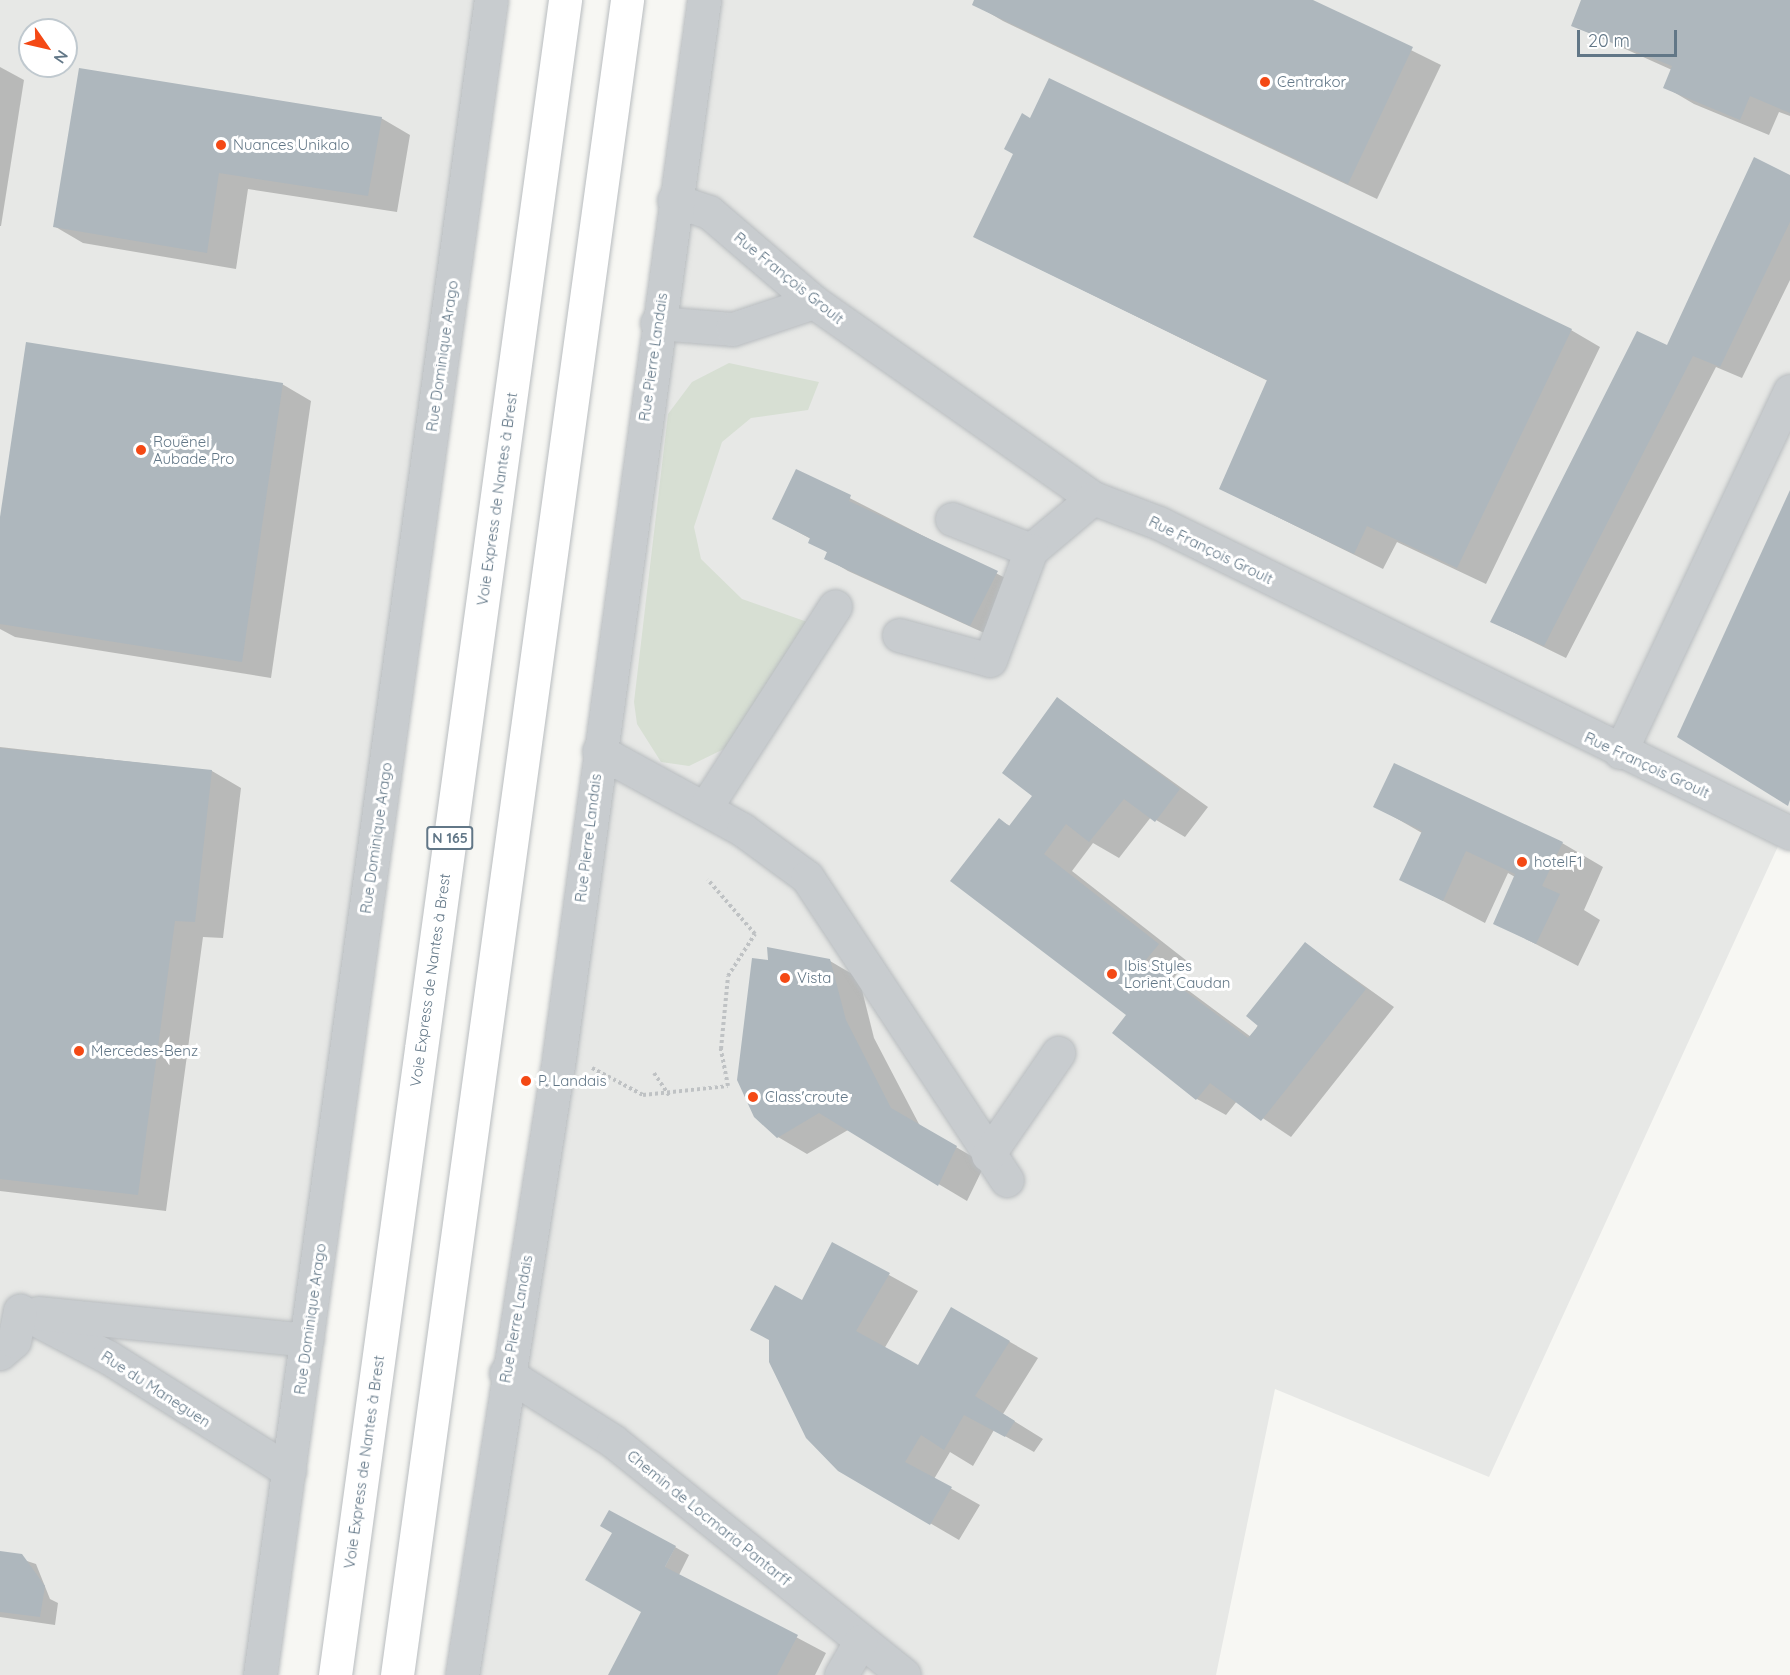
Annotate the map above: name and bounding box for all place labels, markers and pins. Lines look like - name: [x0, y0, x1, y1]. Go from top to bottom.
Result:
- place label: Centrakor: [1277, 73, 1346, 91]
- marker: Centrakor: [1258, 75, 1272, 89]
- place label: Nuances Unikalo: [233, 136, 350, 154]
- marker: Nuances Unikalo: [214, 138, 228, 152]
- place label: Rouënel Aubade Pro: [153, 432, 234, 467]
- marker: Rouënel Aubade Pro: [134, 443, 148, 457]
- place label: hotelF1: [1534, 853, 1583, 871]
- marker: hotelF1: [1515, 855, 1529, 869]
- place label: Ibis Styles Lorient Caudan: [1124, 956, 1230, 991]
- marker: Ibis Styles Lorient Caudan: [1105, 967, 1119, 981]
- place label: Vista: [797, 969, 831, 987]
- marker: Vista: [778, 971, 792, 985]
- place label: Mercedes-Benz: [91, 1042, 198, 1060]
- marker: Mercedes-Benz: [72, 1044, 86, 1058]
- place label: P. Landais: [538, 1072, 606, 1090]
- marker: P. Landais: [519, 1074, 533, 1088]
- place label: Class'croute: [765, 1088, 849, 1106]
- marker: Class'croute: [746, 1090, 760, 1104]

